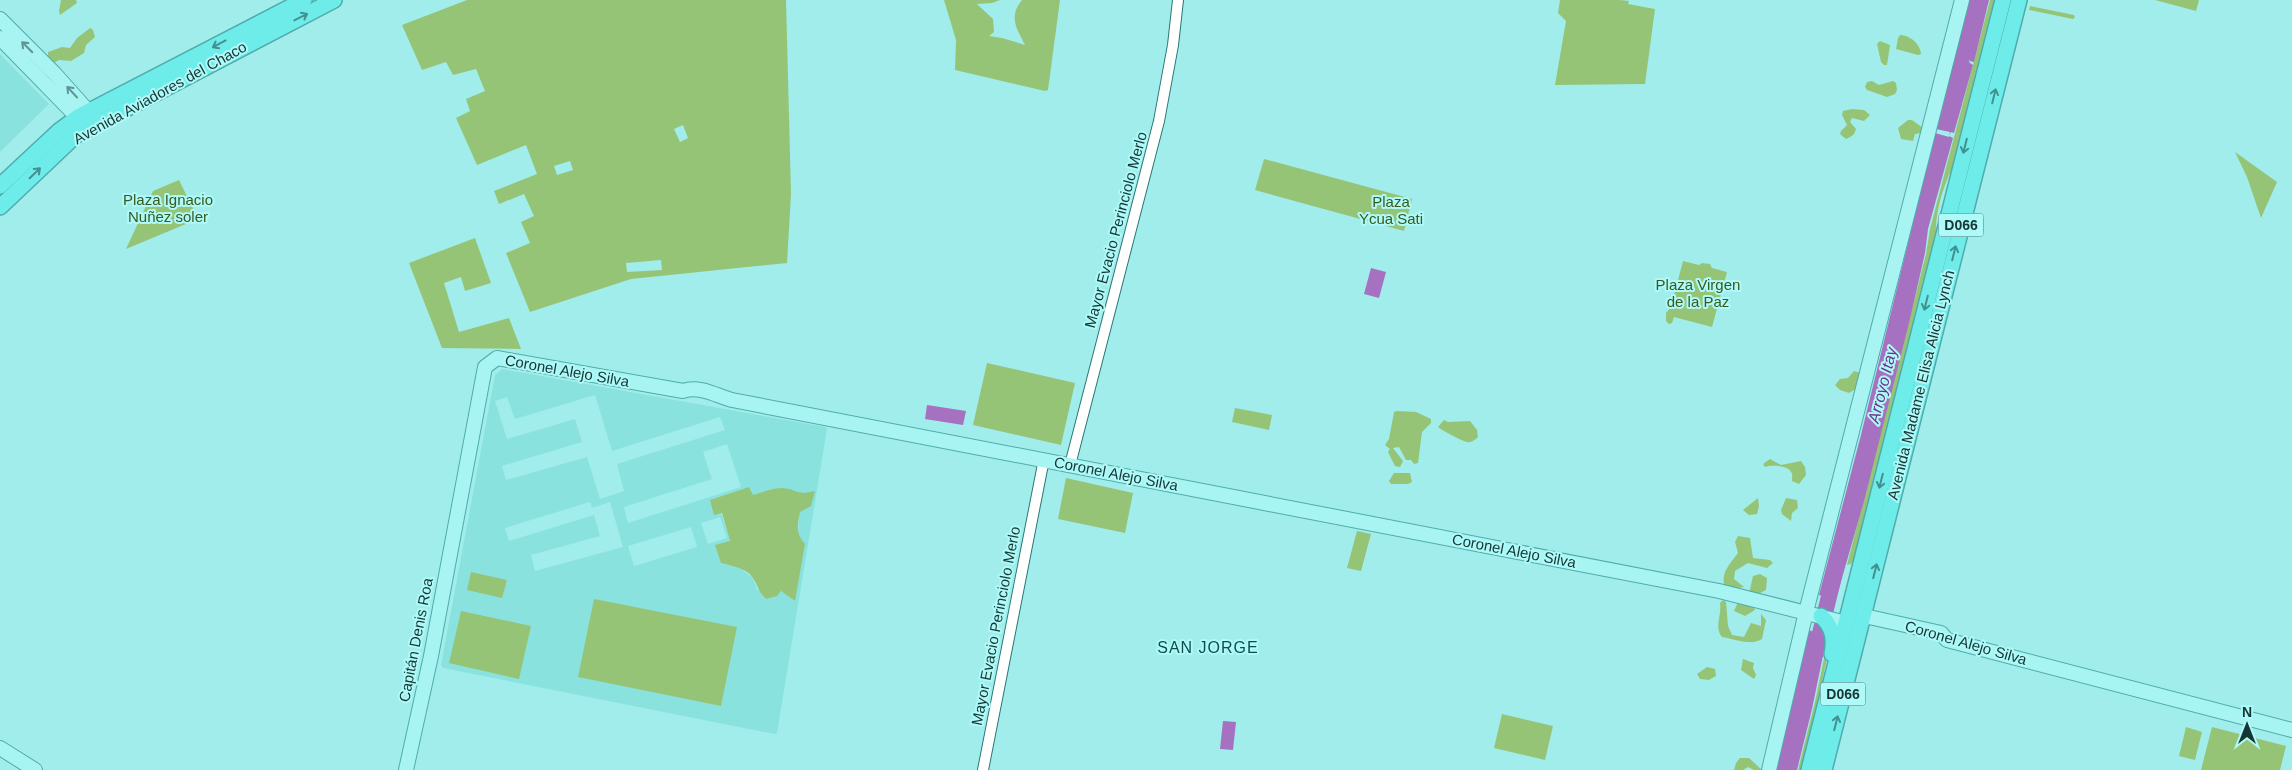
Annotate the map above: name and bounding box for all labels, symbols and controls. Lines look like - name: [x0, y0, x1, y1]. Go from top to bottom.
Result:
- one-way arrow: [293, 12, 308, 21]
- street label: Avenida Aviadores del Chaco: [70, 38, 249, 147]
- one-way arrow: [211, 39, 226, 49]
- one-way arrow: [22, 41, 34, 53]
- one-way arrow: [66, 86, 78, 99]
- one-way arrow: [1990, 88, 1999, 104]
- street label: Mayor Evacio Perinciolo Merlo: [1081, 130, 1150, 330]
- one-way arrow: [1960, 137, 1970, 153]
- one-way arrow: [29, 167, 42, 179]
- park label: Plaza Ignacio Nuñez soler: [123, 191, 213, 225]
- park label: Plaza Ycua Sati: [1359, 193, 1423, 227]
- road number: D066: [1938, 214, 1984, 236]
- one-way arrow: [1950, 246, 1959, 262]
- street label: Avenida Madame Elisa Alicia Lynch: [1884, 268, 1957, 501]
- park label: Plaza Virgen de la Paz: [1656, 276, 1740, 310]
- one-way arrow: [1921, 295, 1930, 311]
- water label: Arroyo Itay: [1865, 345, 1900, 426]
- street label: Coronel Alejo Silva: [504, 351, 631, 390]
- street label: Coronel Alejo Silva: [1053, 453, 1180, 494]
- one-way arrow: [1876, 473, 1886, 489]
- street label: Mayor Evacio Perinciolo Merlo: [968, 525, 1023, 727]
- street label: Coronel Alejo Silva: [1451, 530, 1578, 571]
- one-way arrow: [1871, 563, 1880, 579]
- street label: Capitán Denis Roa: [395, 576, 436, 703]
- street label: Coronel Alejo Silva: [1903, 617, 2030, 668]
- district label: SAN JORGE: [1157, 639, 1259, 656]
- road number: D066: [1820, 682, 1866, 706]
- north arrow: [2222, 700, 2272, 750]
- text: N: [2242, 704, 2252, 720]
- one-way arrow: [1832, 715, 1841, 731]

